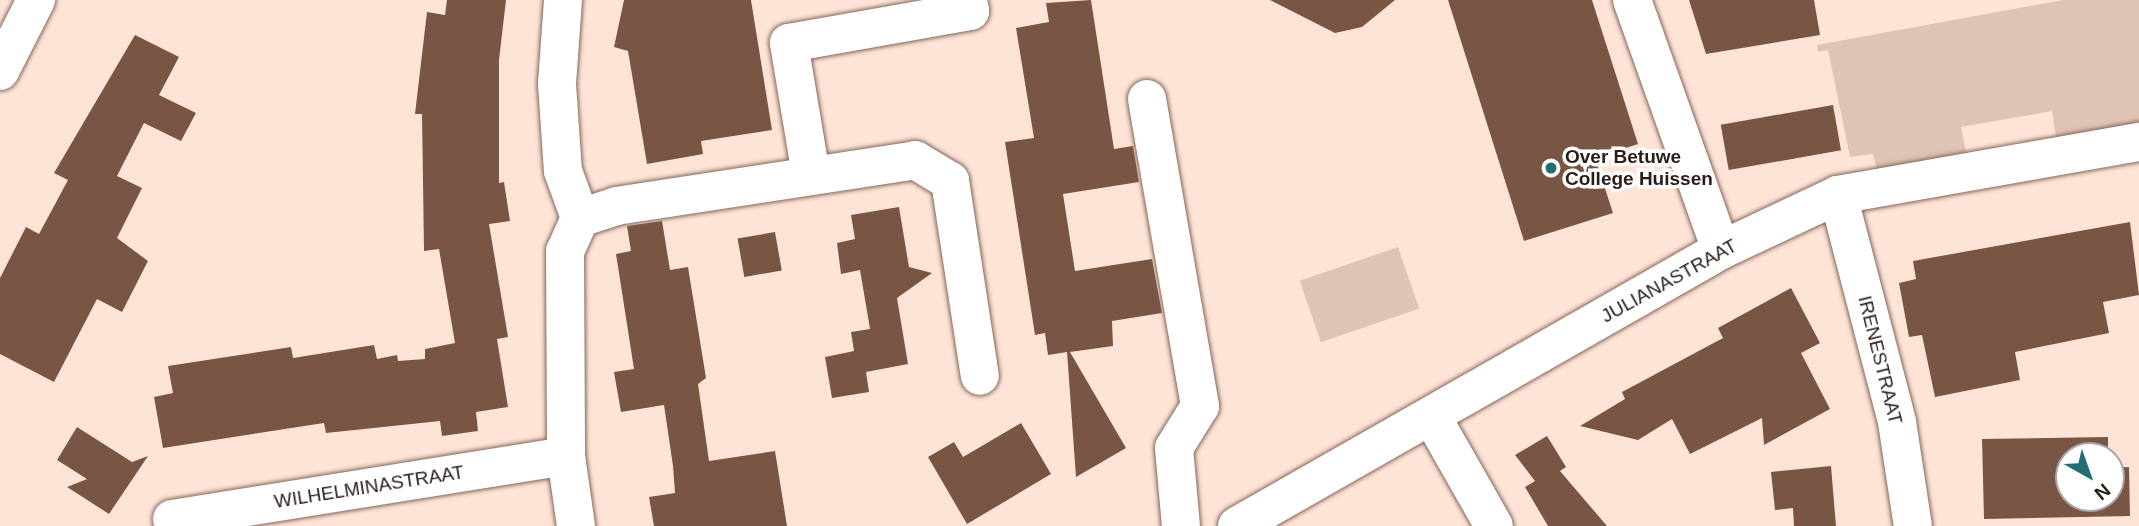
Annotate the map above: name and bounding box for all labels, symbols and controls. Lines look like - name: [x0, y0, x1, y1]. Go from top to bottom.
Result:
- place label: Over Betuwe College Huissen: [1565, 146, 1713, 190]
- marker: Over Betuwe College Huissen: [1543, 160, 1559, 176]
- street label: JULIANASTRAAT: [1597, 234, 1741, 328]
- street label: IRENESTRAAT: [1853, 293, 1907, 427]
- north arrow: [2055, 442, 2125, 512]
- street label: WILHELMINASTRAAT: [273, 461, 465, 513]
- text: N: [2091, 479, 2115, 504]

